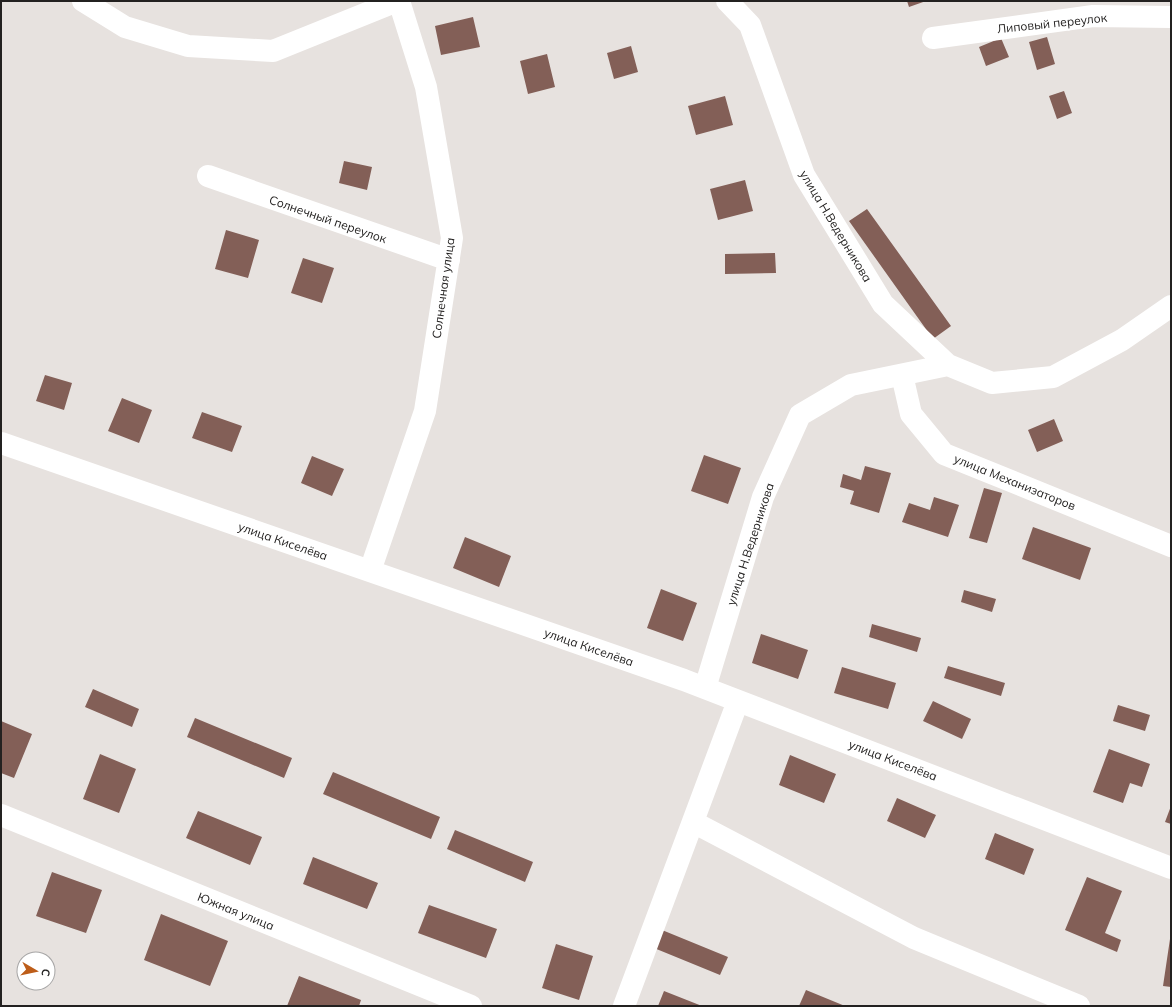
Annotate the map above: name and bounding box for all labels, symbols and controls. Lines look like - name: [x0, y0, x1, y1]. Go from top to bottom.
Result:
- street label: Липовый переулок: [996, 10, 1108, 36]
- street label: улица Н.Ведерникова: [797, 167, 875, 285]
- street label: Солнечный переулок: [267, 192, 389, 246]
- street label: Солнечная улица: [428, 237, 458, 339]
- street label: улица Механизаторов: [952, 451, 1078, 513]
- street label: улица Н.Ведерникова: [723, 481, 777, 607]
- street label: улица Киселёва: [236, 519, 330, 563]
- street label: улица Киселёва: [542, 625, 636, 669]
- street label: улица Киселёва: [847, 736, 939, 784]
- street label: Южная улица: [195, 889, 277, 933]
- north arrow: [16, 951, 56, 991]
- text: С: [38, 968, 53, 978]

